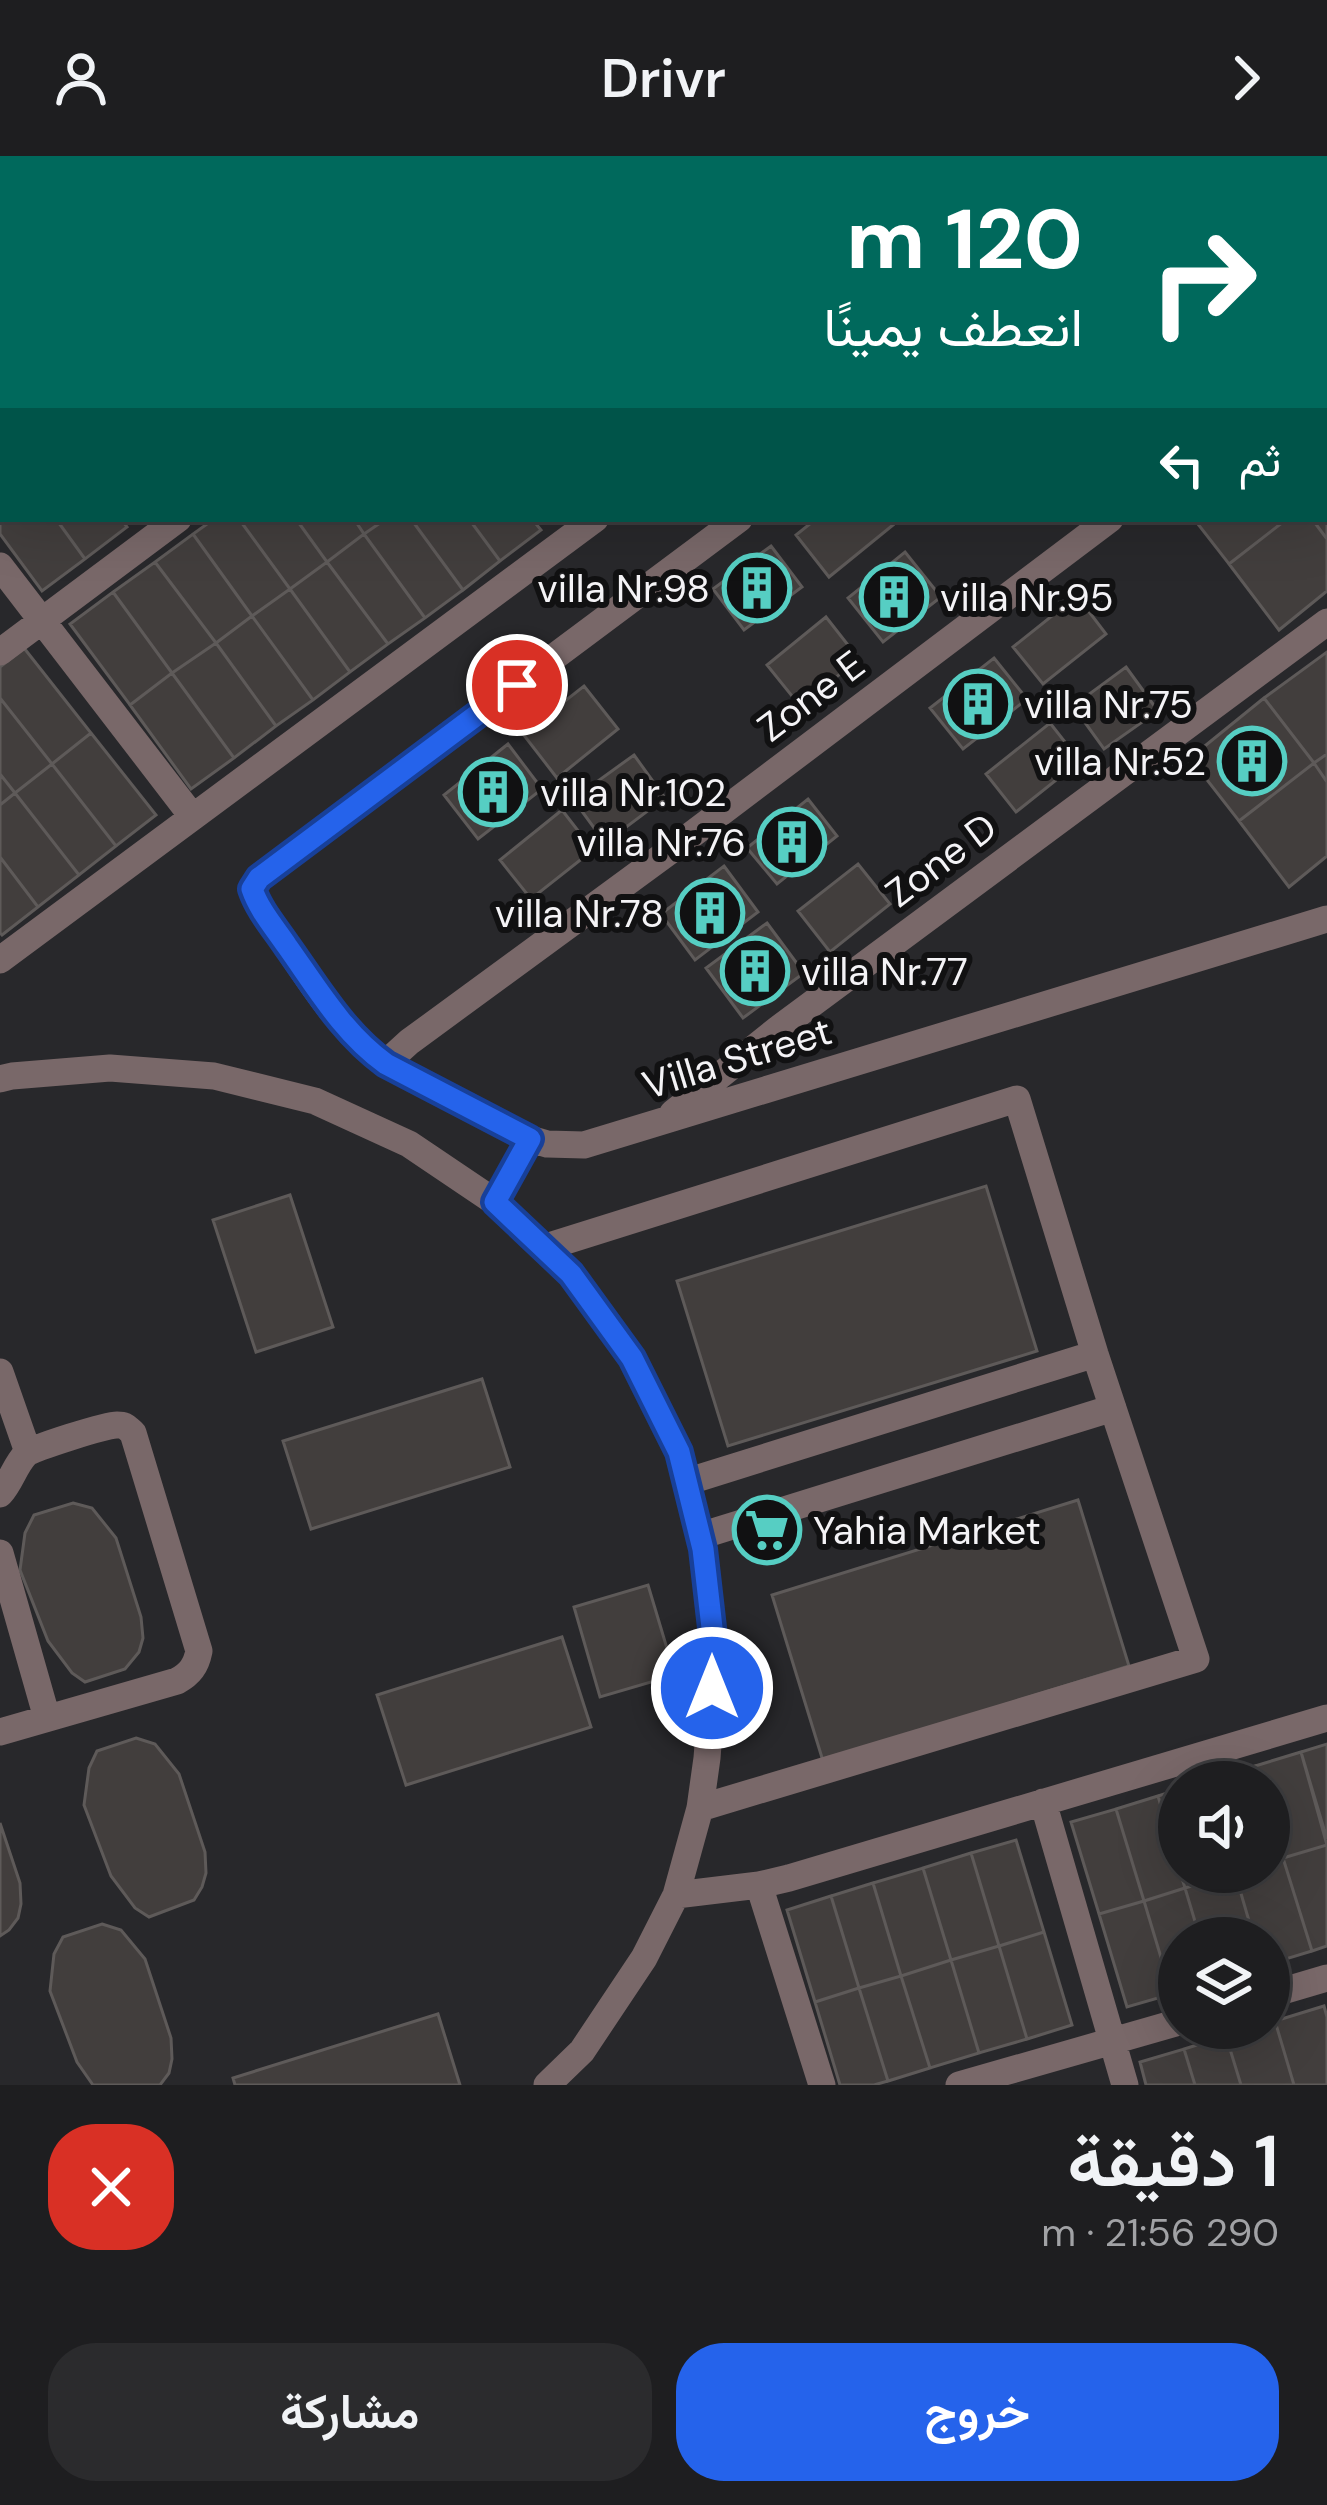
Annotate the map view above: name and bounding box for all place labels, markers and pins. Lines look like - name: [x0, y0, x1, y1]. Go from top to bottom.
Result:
- building icon: villa Nr.98: [722, 553, 792, 623]
- building icon: villa Nr.95: [859, 562, 929, 632]
- place label: villa Nr.98: [537, 563, 710, 614]
- place label: villa Nr.95: [940, 572, 1114, 623]
- pin: [466, 634, 568, 736]
- building icon: villa Nr.75: [943, 669, 1013, 739]
- place label: villa Nr.75: [1024, 679, 1193, 730]
- building icon: villa Nr.52: [1217, 726, 1287, 796]
- place label: villa Nr.52: [1034, 736, 1206, 787]
- building icon: villa Nr.102: [458, 757, 528, 827]
- place label: villa Nr.102: [540, 767, 726, 818]
- building icon: villa Nr.76: [757, 807, 827, 877]
- place label: villa Nr.76: [576, 817, 746, 868]
- building icon: villa Nr.78: [675, 878, 745, 948]
- place label: villa Nr.78: [495, 888, 664, 939]
- building icon: villa Nr.77: [720, 936, 790, 1006]
- place label: villa Nr.77: [801, 946, 968, 997]
- supermarket icon: Yahia Market: [732, 1495, 802, 1565]
- place label: Yahia Market: [813, 1505, 1041, 1556]

